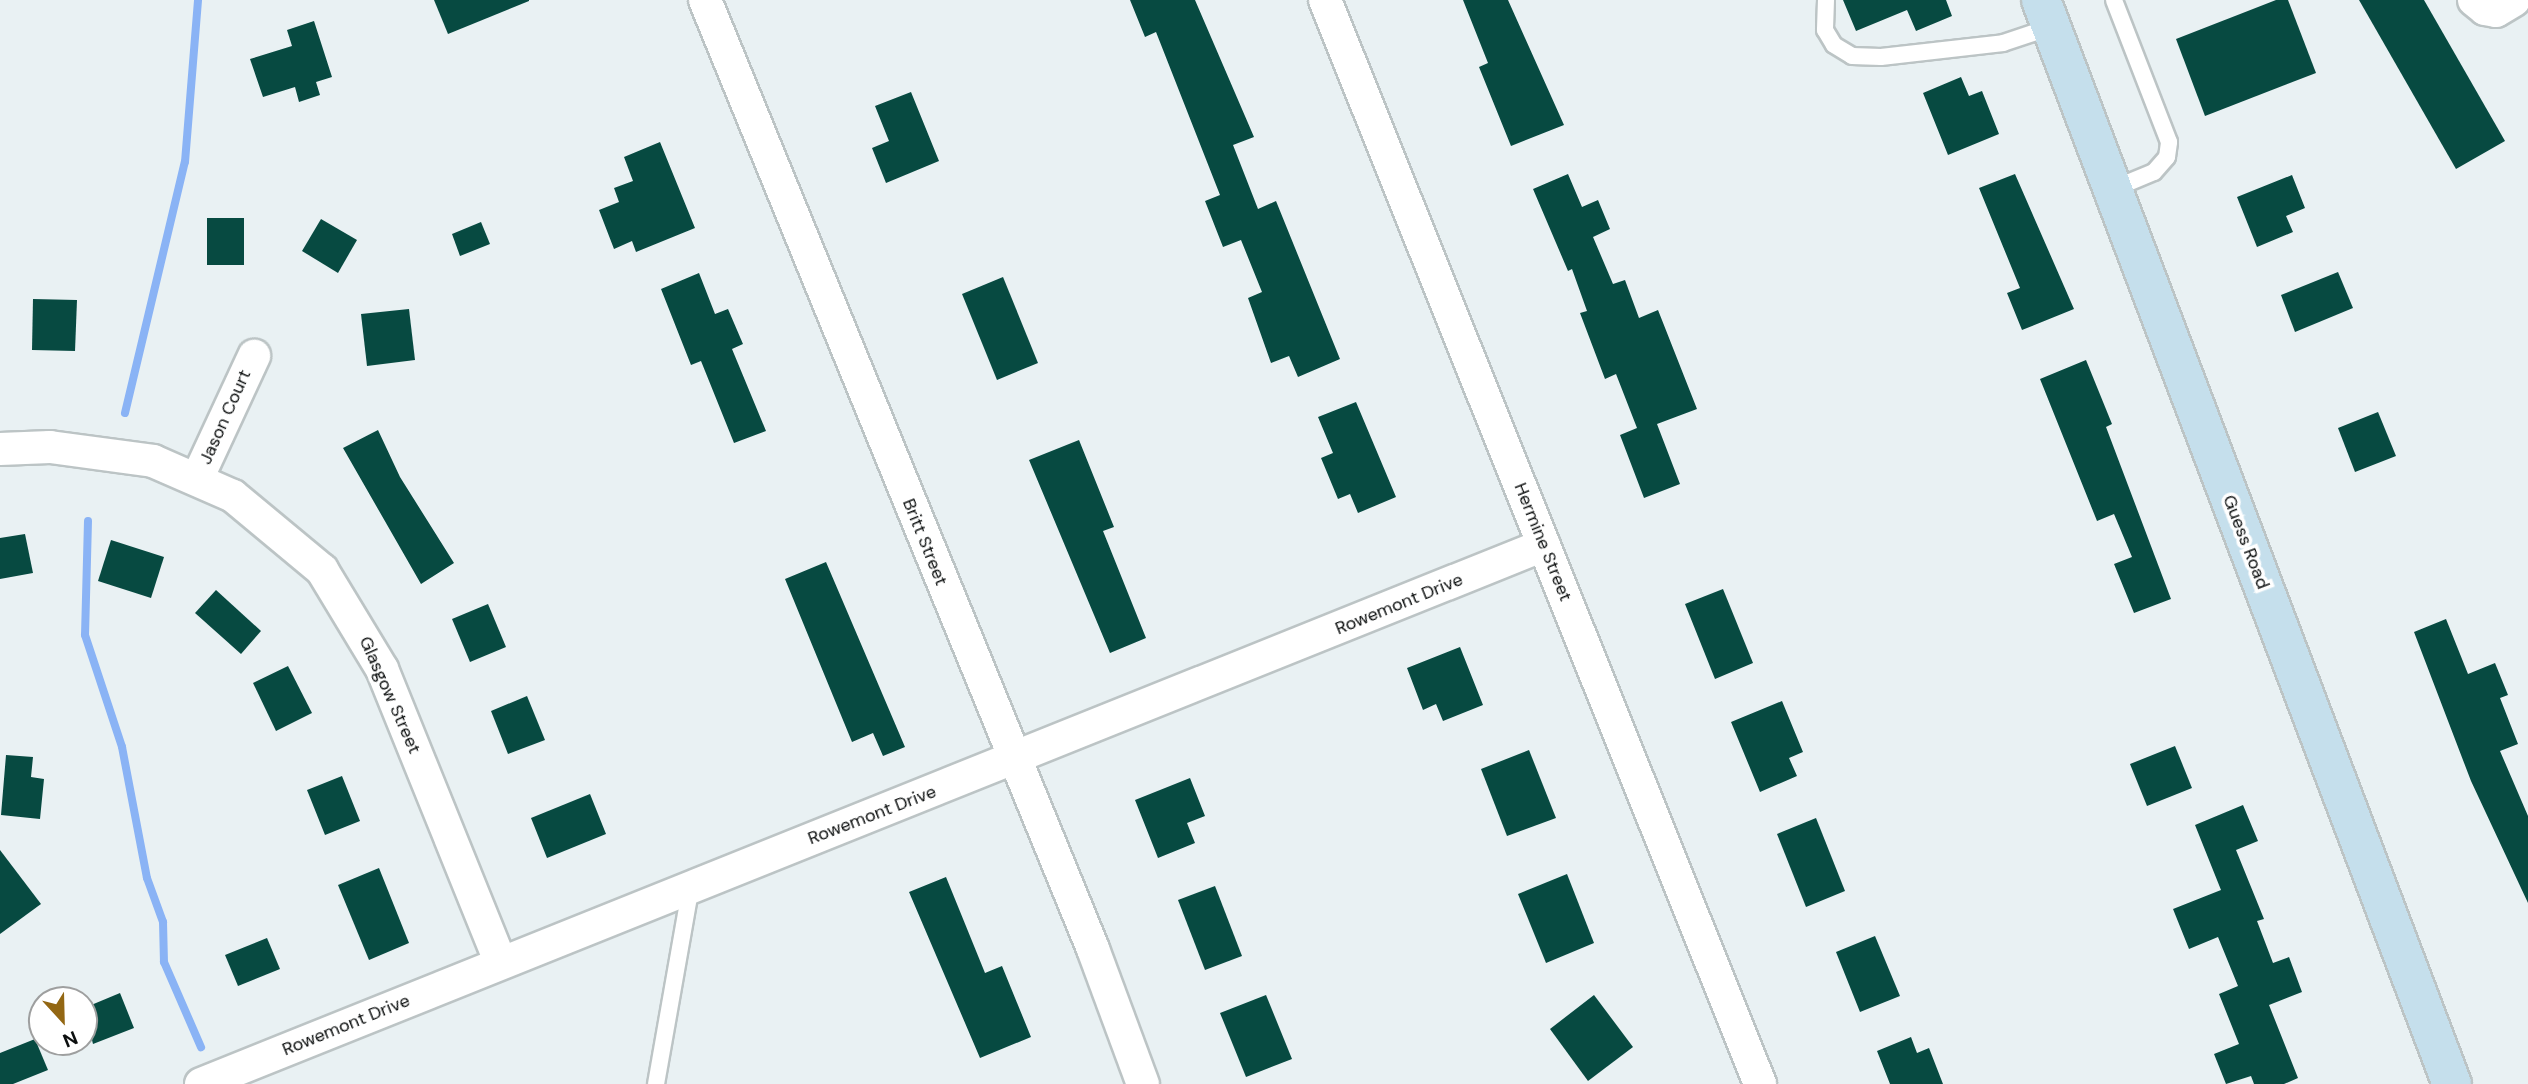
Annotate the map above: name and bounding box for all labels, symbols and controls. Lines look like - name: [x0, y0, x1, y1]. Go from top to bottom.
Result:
- street label: Jason Court: [195, 366, 255, 468]
- street label: Hermine Street: [1509, 480, 1577, 604]
- street label: Guess Road: [2218, 492, 2274, 592]
- street label: Britt Street: [898, 495, 952, 589]
- street label: Rowemont Drive: [1332, 569, 1466, 639]
- street label: Glasgow Street: [355, 633, 425, 757]
- street label: Rowemont Drive: [805, 781, 939, 849]
- north arrow: [28, 986, 98, 1056]
- street label: Rowemont Drive: [279, 990, 413, 1060]
- text: N: [59, 1025, 81, 1053]

